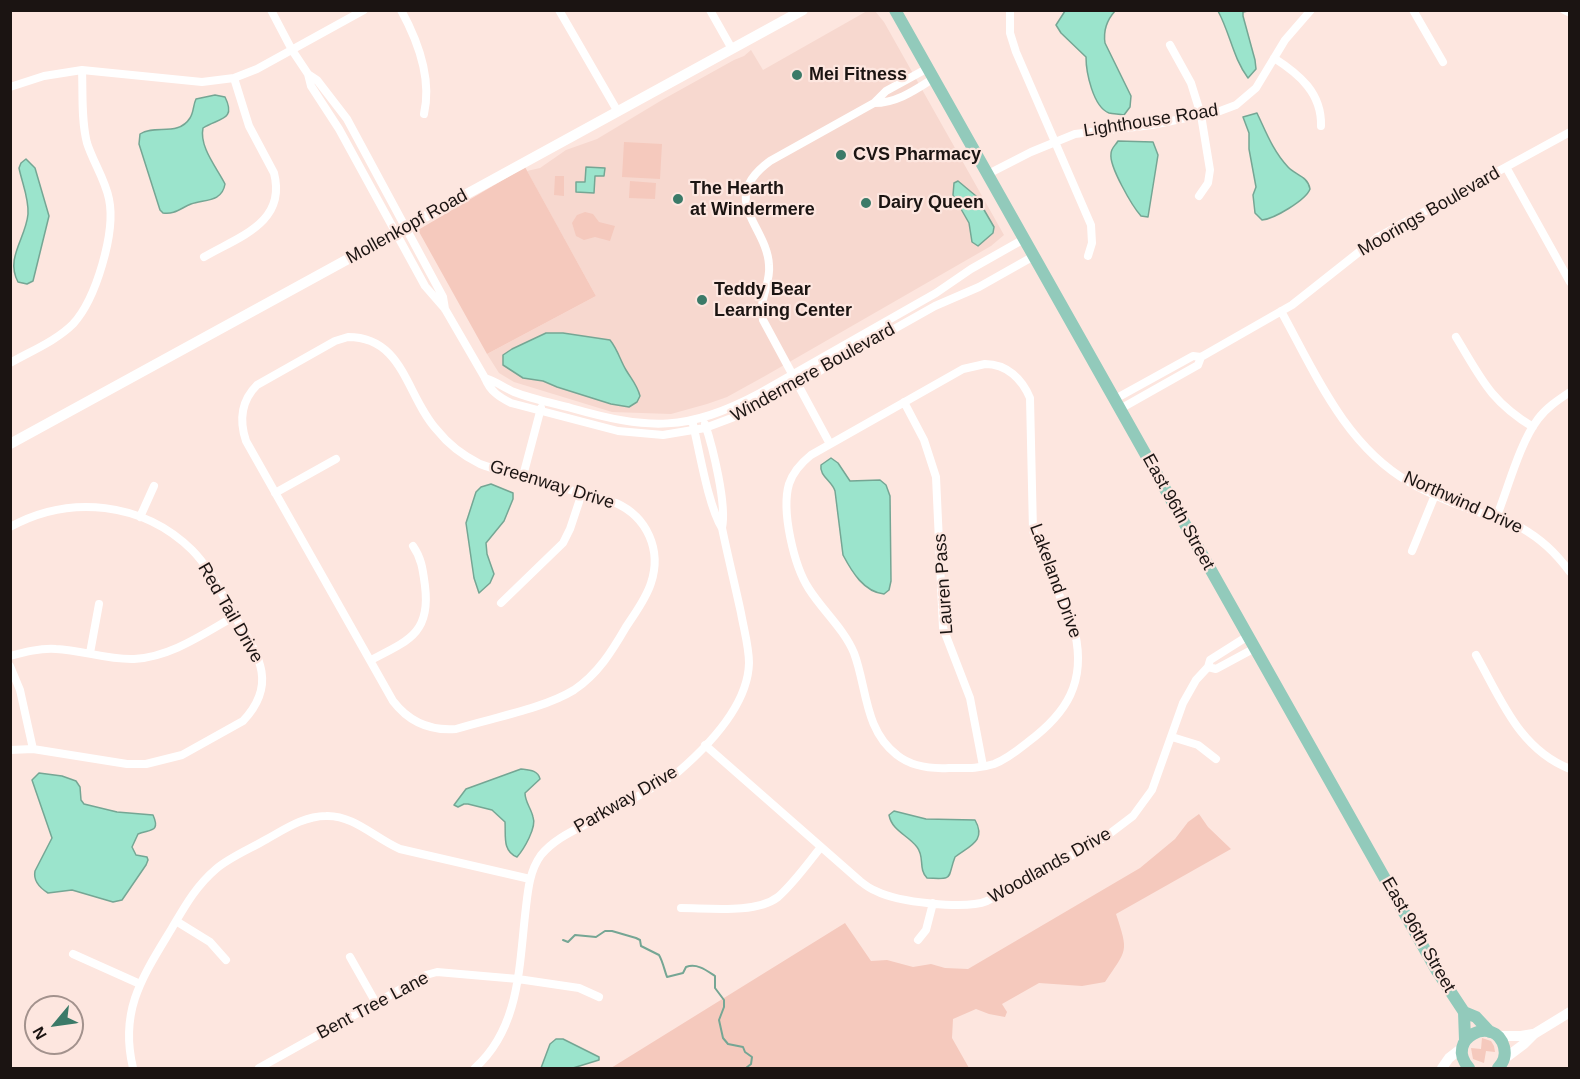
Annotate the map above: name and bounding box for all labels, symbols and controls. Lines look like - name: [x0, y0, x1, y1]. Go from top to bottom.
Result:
- place label: Mei Fitness: [809, 64, 907, 86]
- marker: Mei Fitness: [790, 68, 804, 82]
- street label: Lighthouse Road: [1082, 100, 1220, 142]
- place label: CVS Pharmacy: [853, 144, 981, 166]
- marker: CVS Pharmacy: [834, 148, 848, 162]
- street label: Moorings Boulevard: [1354, 163, 1504, 261]
- place label: The Hearth at Windermere: [690, 178, 815, 220]
- street label: Mollenkopf Road: [343, 185, 471, 269]
- marker: The Hearth at Windermere: [671, 192, 685, 206]
- place label: Dairy Queen: [878, 192, 984, 214]
- marker: Dairy Queen: [859, 196, 873, 210]
- place label: Teddy Bear Learning Center: [714, 279, 852, 322]
- marker: Teddy Bear Learning Center: [695, 293, 709, 307]
- street label: Windermere Boulevard: [727, 319, 899, 427]
- street label: East 96th Street: [1137, 450, 1219, 574]
- street label: Greenway Drive: [487, 456, 617, 514]
- street label: Northwind Drive: [1400, 467, 1526, 539]
- street label: Lakeland Drive: [1024, 521, 1086, 641]
- street label: Lauren Pass: [930, 533, 958, 635]
- street label: Red Tail Drive: [193, 559, 267, 667]
- street label: Parkway Drive: [570, 762, 682, 838]
- street label: Woodlands Drive: [985, 823, 1115, 909]
- street label: East 96th Street: [1376, 874, 1460, 996]
- street label: Bent Tree Lane: [313, 967, 433, 1045]
- north arrow: [24, 995, 84, 1055]
- text: N: [29, 1024, 50, 1042]

